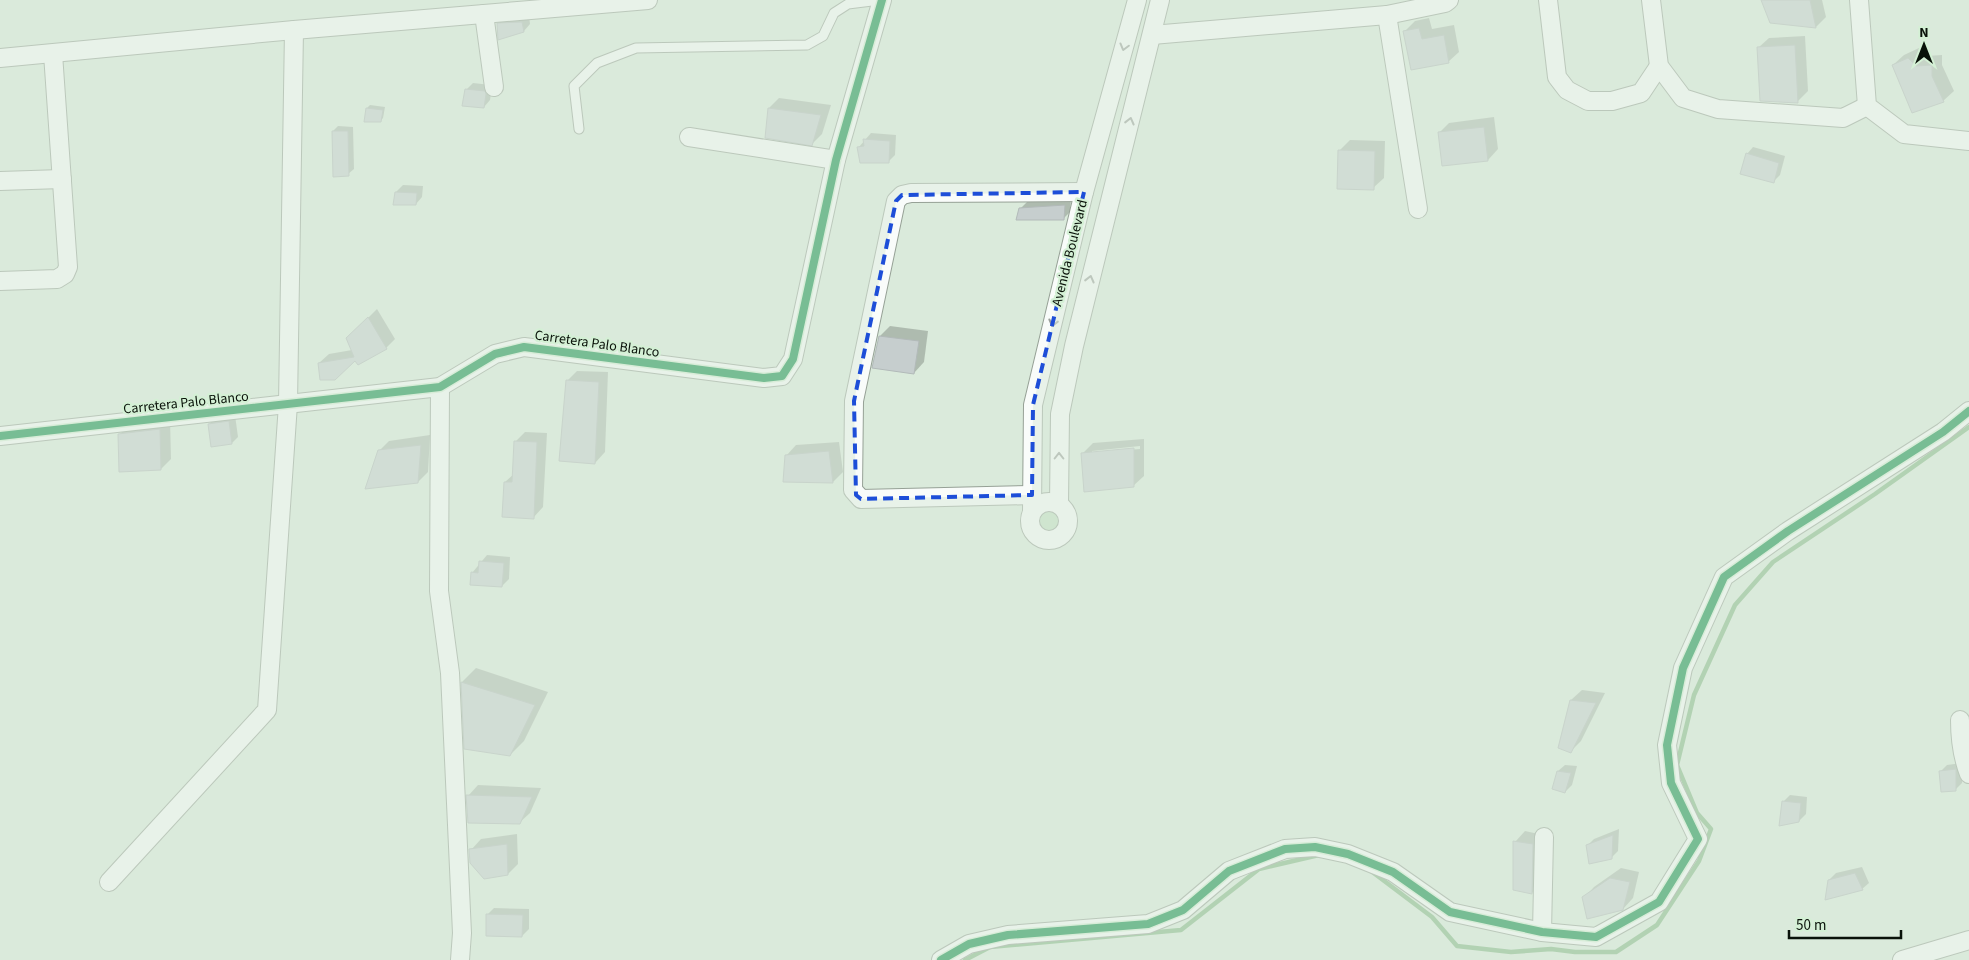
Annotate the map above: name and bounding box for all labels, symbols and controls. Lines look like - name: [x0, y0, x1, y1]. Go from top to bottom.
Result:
- north arrow: [1899, 20, 1949, 70]
- text: N: [1919, 23, 1929, 43]
- one-way arrow: [1120, 42, 1130, 51]
- one-way arrow: [1124, 117, 1135, 126]
- street label: Avenida Boulevard: [1047, 197, 1093, 309]
- one-way arrow: [1084, 274, 1095, 283]
- one-way arrow: [1048, 318, 1059, 327]
- street label: Carretera Palo Blanco: [533, 325, 661, 363]
- street label: Carretera Palo Blanco: [122, 386, 250, 420]
- one-way arrow: [1054, 451, 1065, 459]
- scale bar: [1789, 908, 1902, 940]
- text: 50 m: [1796, 915, 1826, 936]

